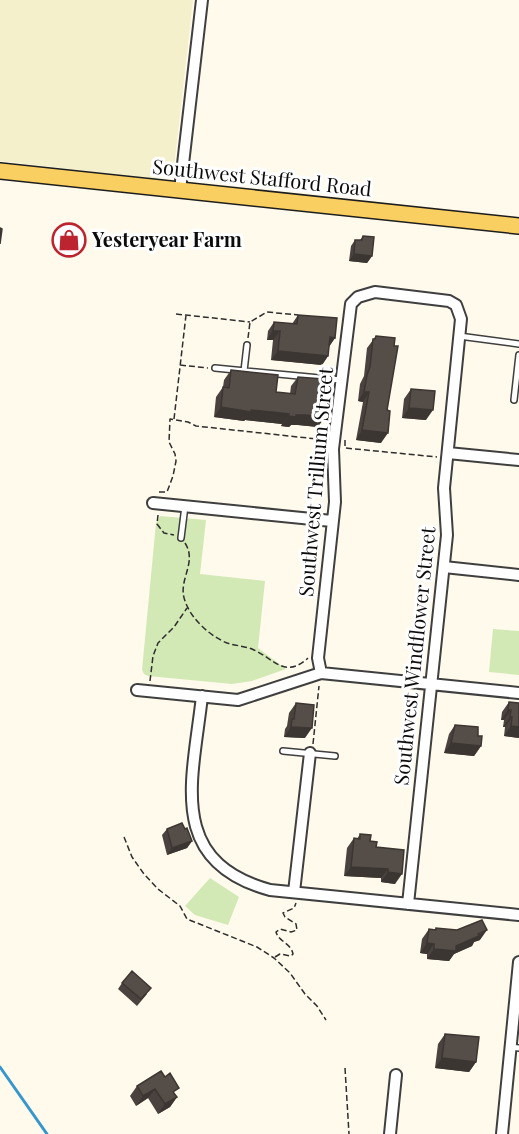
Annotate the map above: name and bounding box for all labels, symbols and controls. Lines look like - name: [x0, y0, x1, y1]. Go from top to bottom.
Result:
- street label: Southwest Stafford Road: [151, 152, 373, 201]
- shop icon: Yesteryear Farm: [51, 222, 87, 258]
- place label: Yesteryear Farm: [91, 225, 242, 252]
- street label: Southwest Trillium Street: [291, 365, 338, 598]
- street label: Southwest Windflower Street: [386, 524, 441, 787]

